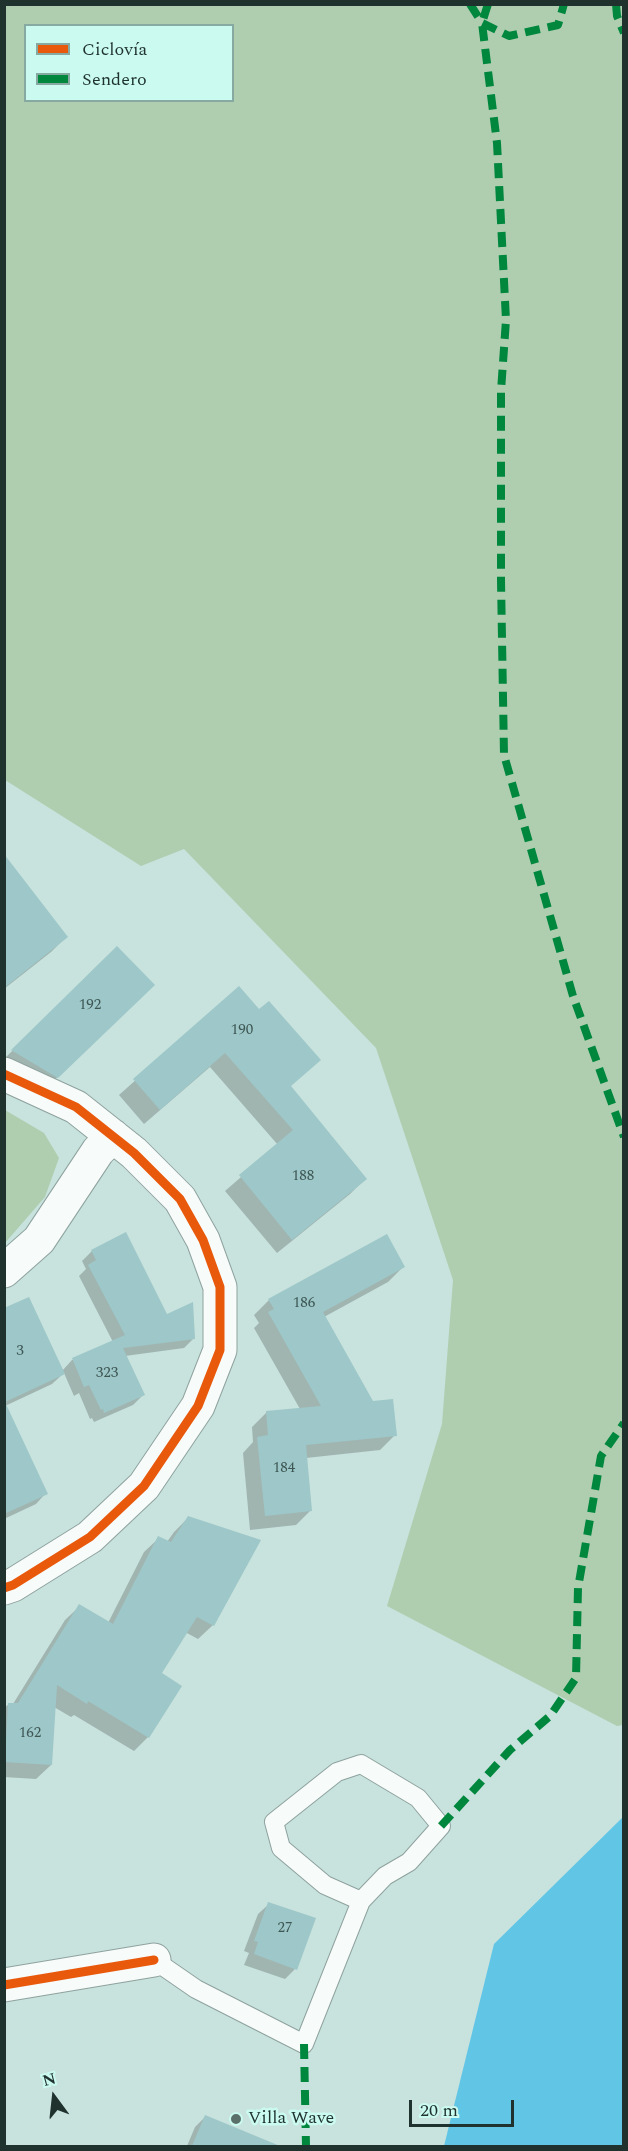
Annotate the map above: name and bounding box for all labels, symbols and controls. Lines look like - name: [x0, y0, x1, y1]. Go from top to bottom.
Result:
- legend: [24, 24, 234, 102]
- text: Ciclovía: [82, 36, 147, 63]
- text: Sendero: [82, 66, 147, 93]
- house number: 192: [79, 997, 101, 1015]
- house number: 190: [231, 1022, 253, 1040]
- house number: 188: [292, 1168, 314, 1186]
- house number: 186: [293, 1295, 315, 1313]
- house number: 3: [16, 1343, 24, 1361]
- house number: 323: [96, 1365, 118, 1383]
- house number: 184: [273, 1460, 295, 1478]
- house number: 162: [19, 1725, 41, 1743]
- house number: 27: [278, 1920, 292, 1938]
- text: N: [40, 2066, 59, 2093]
- north arrow: [24, 2067, 84, 2127]
- scale bar: [412, 2088, 517, 2126]
- text: 20 m: [420, 2097, 458, 2124]
- place label: Villa Wave: [248, 2108, 334, 2130]
- marker: Villa Wave: [229, 2112, 243, 2126]

